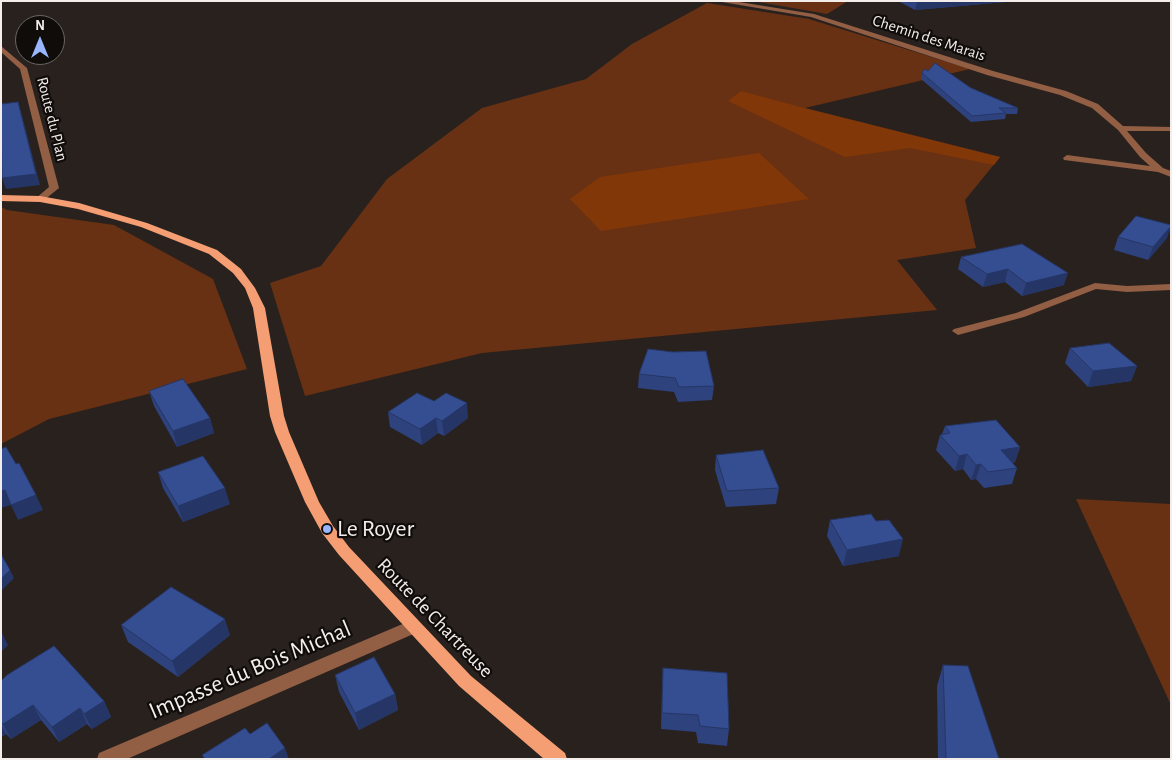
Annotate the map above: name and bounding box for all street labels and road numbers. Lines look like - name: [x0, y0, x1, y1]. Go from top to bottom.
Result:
- street label: Chemin des Marais: [870, 11, 988, 65]
- street label: Route du Plan: [32, 75, 72, 163]
- street label: Route de Chartreuse: [372, 553, 498, 683]
- street label: Impasse du Bois Michal: [145, 614, 355, 726]

